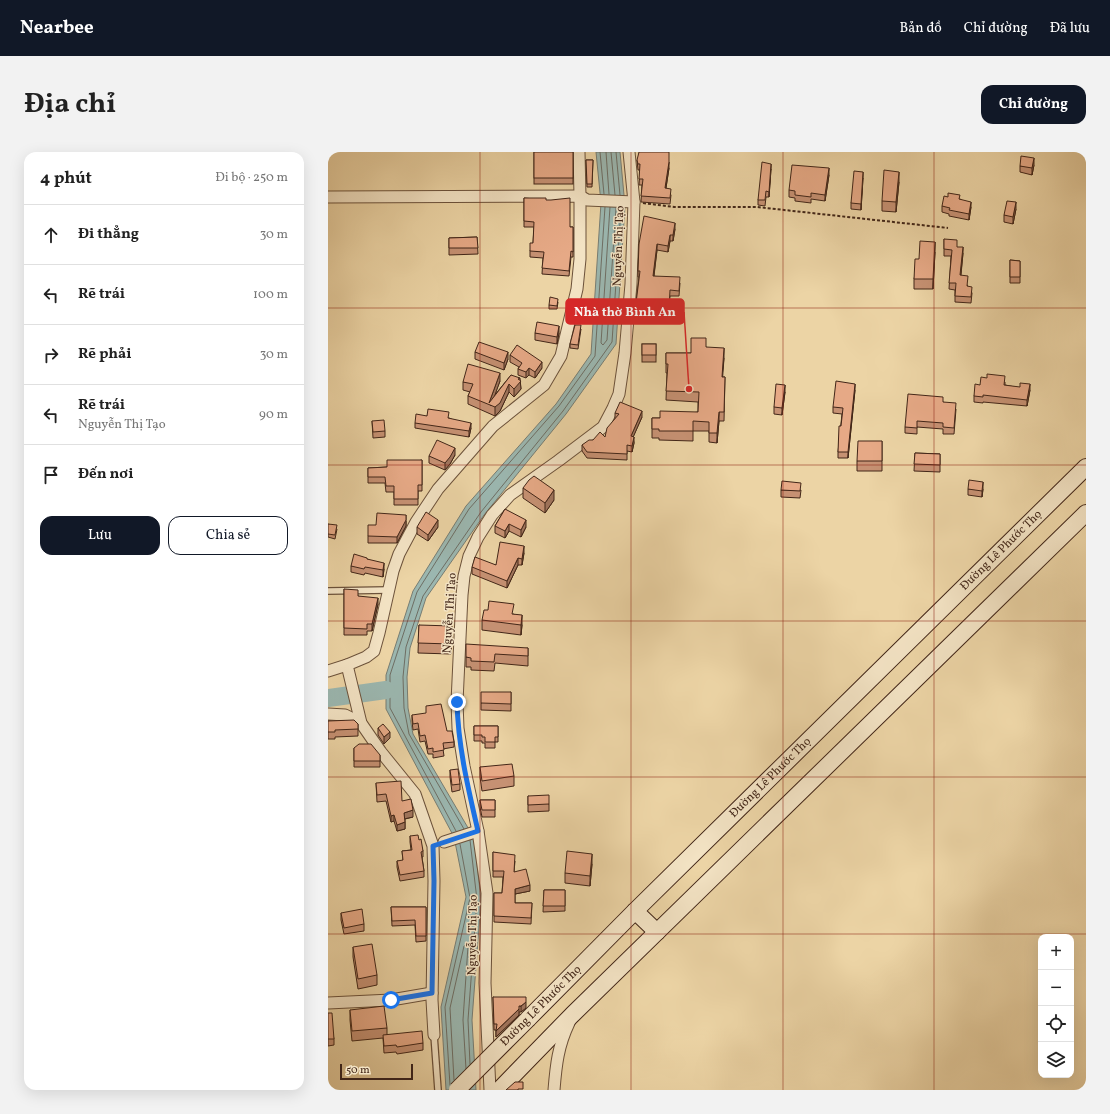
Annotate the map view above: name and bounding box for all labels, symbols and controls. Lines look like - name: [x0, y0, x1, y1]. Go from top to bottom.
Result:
- text: Nearbee: [20, 15, 94, 41]
- text: Bản đồ: [900, 19, 942, 38]
- text: Chỉ đường: [964, 19, 1028, 38]
- text: Đã lưu: [1050, 19, 1090, 38]
- text: Địa chỉ: [24, 85, 116, 124]
- button: Chỉ đường: [981, 85, 1086, 124]
- text: 4 phút: [40, 167, 92, 190]
- text: Đi bộ · 250 m: [215, 169, 288, 187]
- street label: Nguyễn Thị Tạo: [610, 205, 628, 287]
- icon: ahead: [40, 224, 62, 246]
- text: Đi thẳng: [78, 224, 139, 245]
- text: 30 m: [260, 226, 288, 244]
- icon: left: [40, 284, 62, 306]
- text: Rẽ trái: [78, 284, 125, 305]
- text: 100 m: [253, 286, 288, 304]
- callout: Nhà thờ Bình An: [566, 299, 684, 324]
- text: Nhà thờ Bình An: [574, 304, 676, 322]
- icon: right: [40, 344, 62, 366]
- text: Rẽ phải: [78, 344, 132, 365]
- text: 30 m: [260, 346, 288, 364]
- text: Rẽ trái: [78, 395, 125, 416]
- icon: left: [40, 404, 62, 426]
- text: 90 m: [259, 406, 288, 424]
- text: Nguyễn Thị Tạo: [78, 416, 166, 434]
- icon: arrive: [40, 464, 62, 486]
- text: Đến nơi: [78, 464, 134, 485]
- street label: Đường Lê Phước Thọ: [957, 507, 1046, 594]
- button: Lưu: [40, 516, 160, 555]
- button: Chia sẻ: [168, 516, 288, 555]
- street label: Nguyễn Thị Tạo: [439, 572, 461, 654]
- route end: [448, 693, 466, 711]
- street label: Đường Lê Phước Thọ: [726, 734, 815, 822]
- street label: Nguyễn Thị Tạo: [464, 894, 482, 976]
- map controls: [1038, 934, 1074, 1078]
- button: +: [1038, 934, 1074, 970]
- street label: Đường Lê Phước Thọ: [497, 962, 585, 1050]
- button: −: [1038, 970, 1074, 1006]
- route start: [382, 991, 400, 1009]
- button: locate: [1038, 1006, 1074, 1042]
- button: layers: [1038, 1042, 1074, 1078]
- scale bar: [340, 1062, 413, 1081]
- text: 50 m: [346, 1063, 370, 1078]

